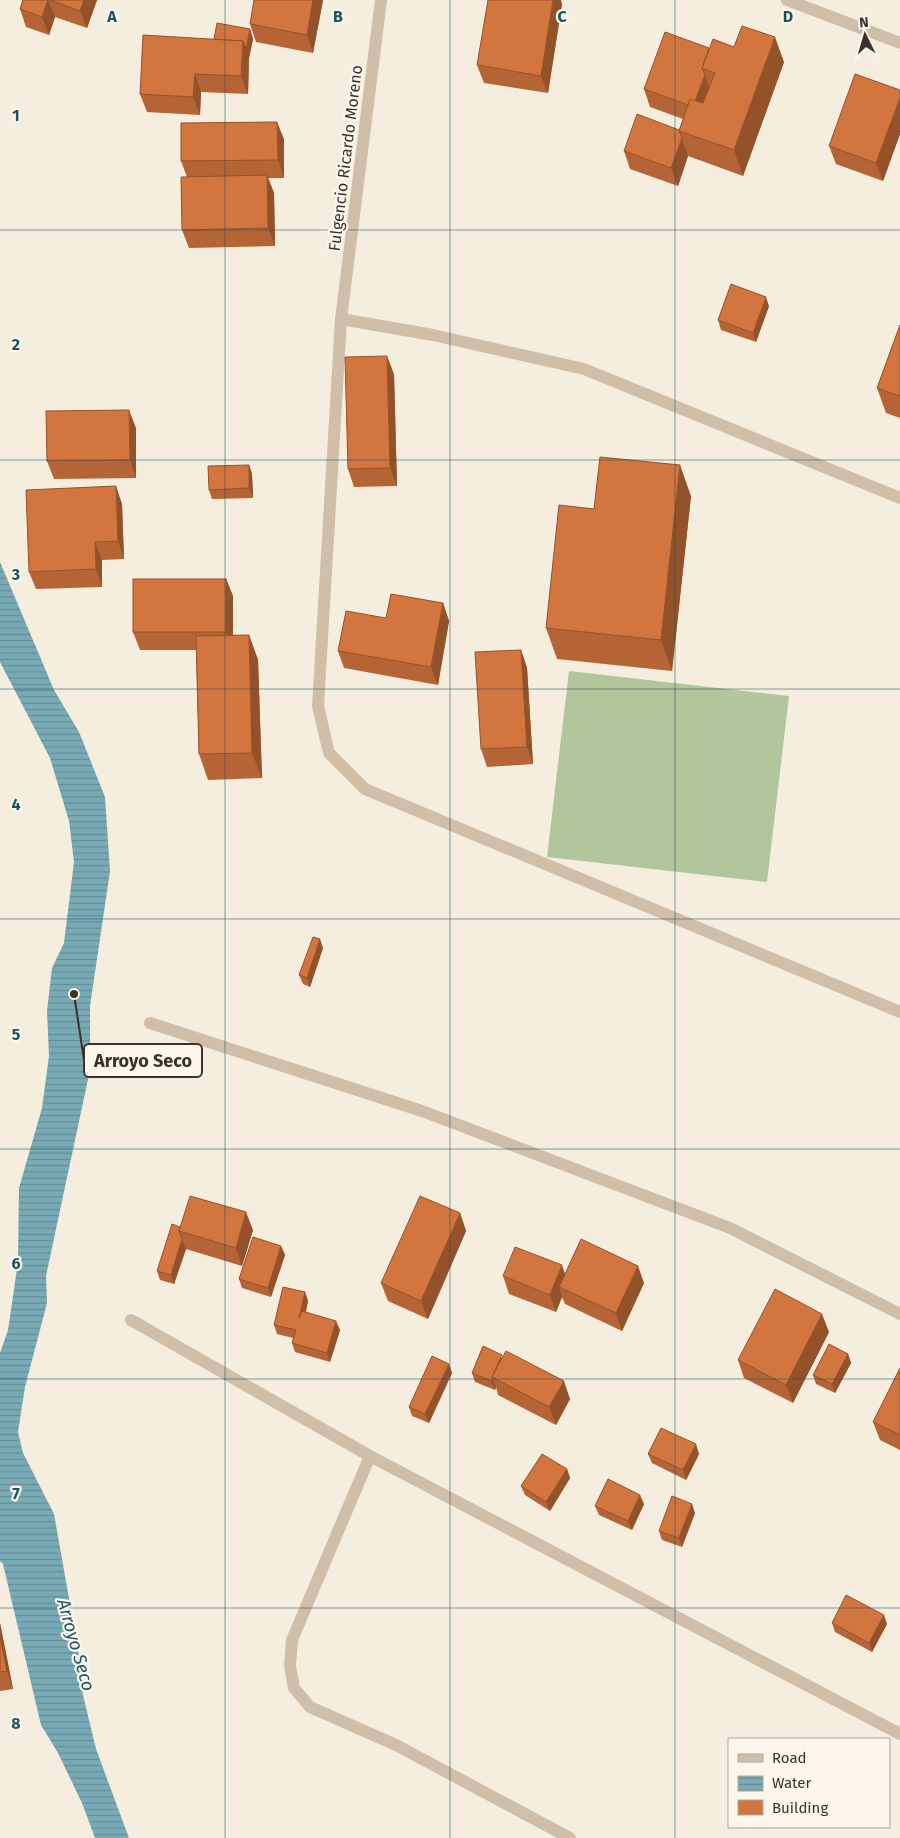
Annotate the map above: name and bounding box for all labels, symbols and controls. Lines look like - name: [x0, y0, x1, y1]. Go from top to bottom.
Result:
- text: A: [106, 7, 117, 26]
- text: B: [333, 7, 343, 26]
- text: C: [557, 7, 567, 26]
- text: D: [783, 7, 793, 26]
- north arrow: [840, 10, 890, 60]
- text: N: [859, 14, 869, 31]
- street label: Fulgencio Ricardo Moreno: [325, 64, 366, 252]
- text: 1: [12, 106, 20, 125]
- text: 2: [12, 335, 20, 354]
- text: 3: [11, 565, 20, 584]
- text: 4: [11, 795, 21, 814]
- text: 5: [12, 1025, 21, 1044]
- callout: Arroyo Seco: [84, 1044, 202, 1077]
- text: Arroyo Seco: [93, 1050, 192, 1072]
- text: 6: [11, 1254, 21, 1273]
- text: 7: [12, 1484, 20, 1503]
- water label: Arroyo Seco: [52, 1595, 100, 1694]
- text: 8: [11, 1714, 21, 1733]
- legend: [728, 1738, 890, 1828]
- text: Road: [772, 1749, 807, 1767]
- text: Water: [772, 1774, 811, 1792]
- text: Building: [772, 1799, 828, 1817]

